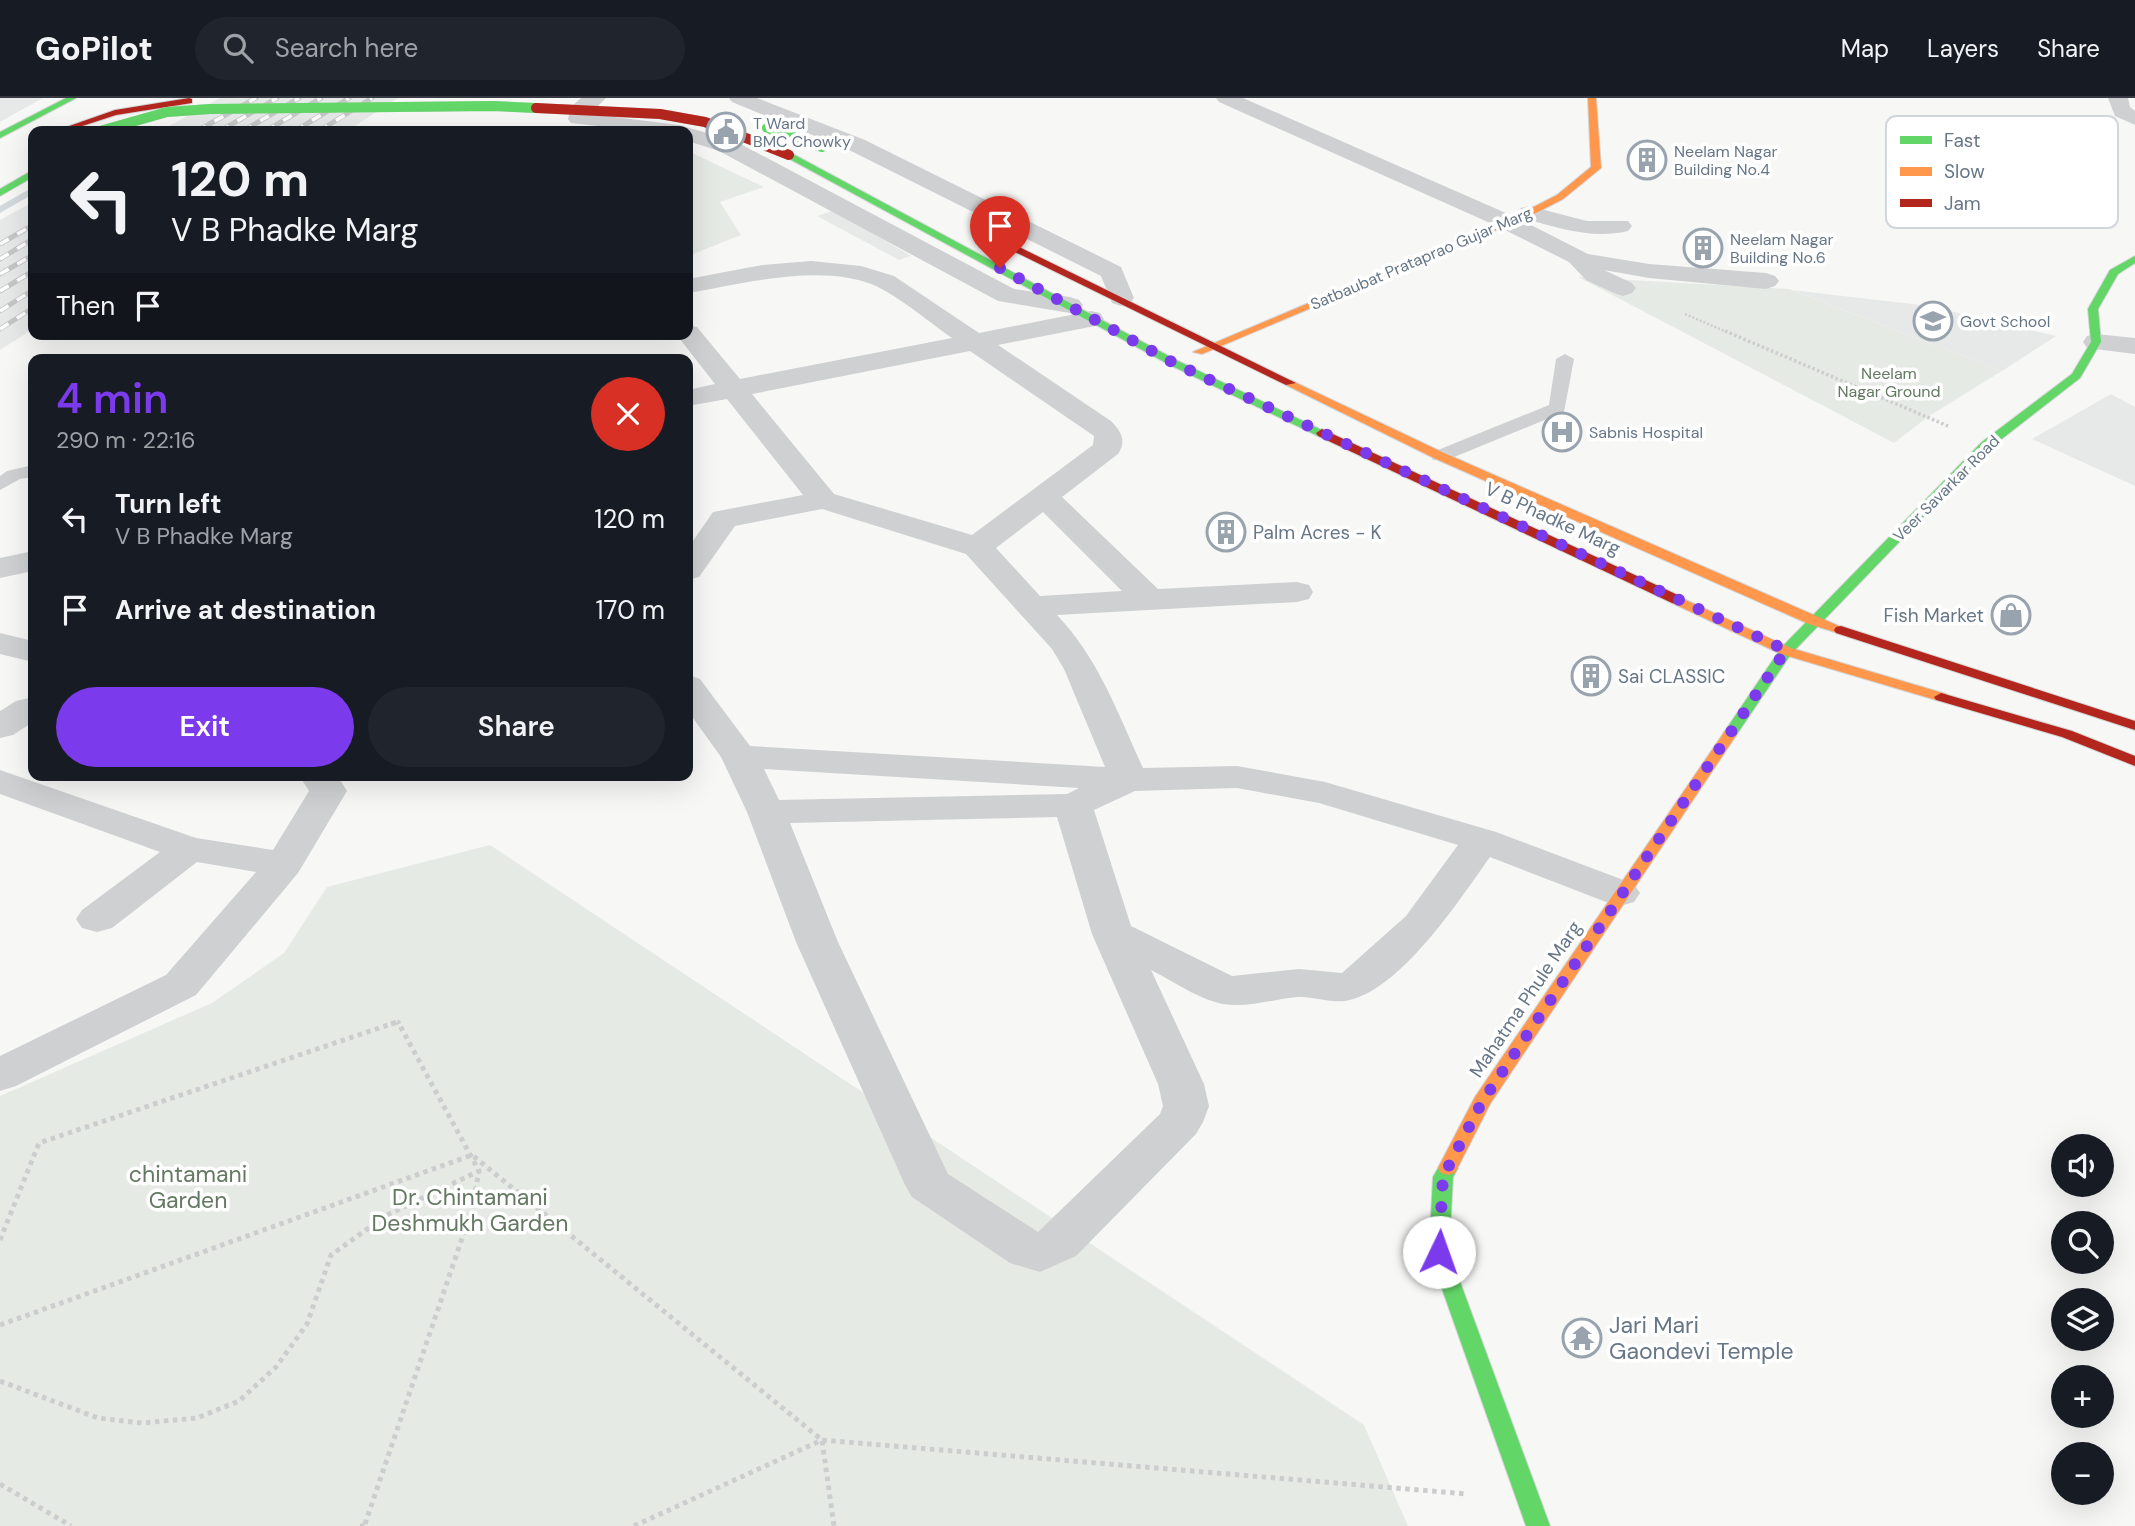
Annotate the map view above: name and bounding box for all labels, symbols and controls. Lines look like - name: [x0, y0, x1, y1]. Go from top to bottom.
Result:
- search box: [195, 17, 685, 80]
- text: GoPilot: [35, 27, 153, 70]
- icon: search: [219, 29, 257, 67]
- text: Search here: [275, 31, 418, 65]
- text: Map: [1841, 33, 1889, 64]
- text: Layers: [1927, 33, 1999, 64]
- text: Share: [2037, 33, 2100, 64]
- public building icon: T Ward BMC Chowky: [705, 111, 747, 153]
- place label: T Ward BMC Chowky: [753, 113, 851, 152]
- legend: [1886, 116, 2118, 228]
- text: Fast: [1944, 128, 1980, 153]
- building icon: Neelam Nagar Building No.4: [1626, 139, 1668, 181]
- place label: Neelam Nagar Building No.4: [1674, 141, 1777, 180]
- text: 120 m: [171, 147, 309, 211]
- icon: left: [56, 154, 147, 245]
- text: Slow: [1944, 159, 1985, 184]
- text: Jam: [1944, 191, 1981, 216]
- pin: [970, 196, 1030, 268]
- street label: Satbaubat Prataprao Gujar Marg: [1307, 202, 1535, 315]
- icon: arrive: [981, 207, 1019, 245]
- text: V B Phadke Marg: [171, 209, 418, 251]
- building icon: Neelam Nagar Building No.6: [1682, 227, 1724, 269]
- place label: Neelam Nagar Building No.6: [1730, 229, 1833, 268]
- icon: arrive: [129, 287, 167, 325]
- text: Then: [56, 289, 115, 323]
- school or university icon: Govt School: [1912, 300, 1954, 342]
- place label: Govt School: [1960, 311, 2050, 332]
- park label: Neelam Nagar Ground: [1837, 363, 1941, 402]
- text: 4 min: [56, 371, 168, 426]
- button: close: [591, 377, 665, 451]
- hospital icon: Sabnis Hospital: [1541, 411, 1583, 453]
- place label: Sabnis Hospital: [1589, 422, 1703, 443]
- text: 290 m · 22:16: [56, 425, 195, 455]
- street label: Veer Savarkar Road: [1889, 431, 2004, 546]
- street label: V B Phadke Marg: [1481, 476, 1625, 561]
- text: Turn left: [115, 487, 222, 521]
- icon: left: [56, 500, 94, 538]
- text: 120 m: [594, 502, 665, 536]
- building icon: Palm Acres - K: [1205, 511, 1247, 553]
- place label: Palm Acres - K: [1253, 520, 1382, 545]
- text: V B Phadke Marg: [115, 521, 293, 551]
- icon: arrive: [56, 591, 94, 629]
- text: Arrive at destination: [115, 593, 376, 627]
- text: 170 m: [596, 593, 665, 627]
- shop icon: Fish Market: [1990, 594, 2032, 636]
- place label: Fish Market: [1884, 603, 1984, 628]
- building icon: Sai CLASSIC: [1570, 655, 1612, 697]
- place label: Sai CLASSIC: [1618, 664, 1725, 689]
- button: Exit: [56, 687, 354, 767]
- button: Share: [368, 687, 665, 767]
- street label: Mahatma Phule Marg: [1464, 916, 1587, 1082]
- map controls: [2051, 1134, 2114, 1505]
- button: sound: [2051, 1134, 2114, 1197]
- park label: chintamani Garden: [129, 1159, 247, 1215]
- park label: Dr. Chintamani Deshmukh Garden: [372, 1182, 568, 1238]
- button: search: [2051, 1211, 2114, 1274]
- position arrow: [1402, 1215, 1476, 1289]
- button: layers: [2051, 1288, 2114, 1351]
- place label: Jari Mari Gaondevi Temple: [1609, 1310, 1794, 1366]
- temple icon: Jari Mari Gaondevi Temple: [1561, 1317, 1603, 1359]
- button: +: [2051, 1365, 2114, 1428]
- button: −: [2051, 1442, 2114, 1505]

